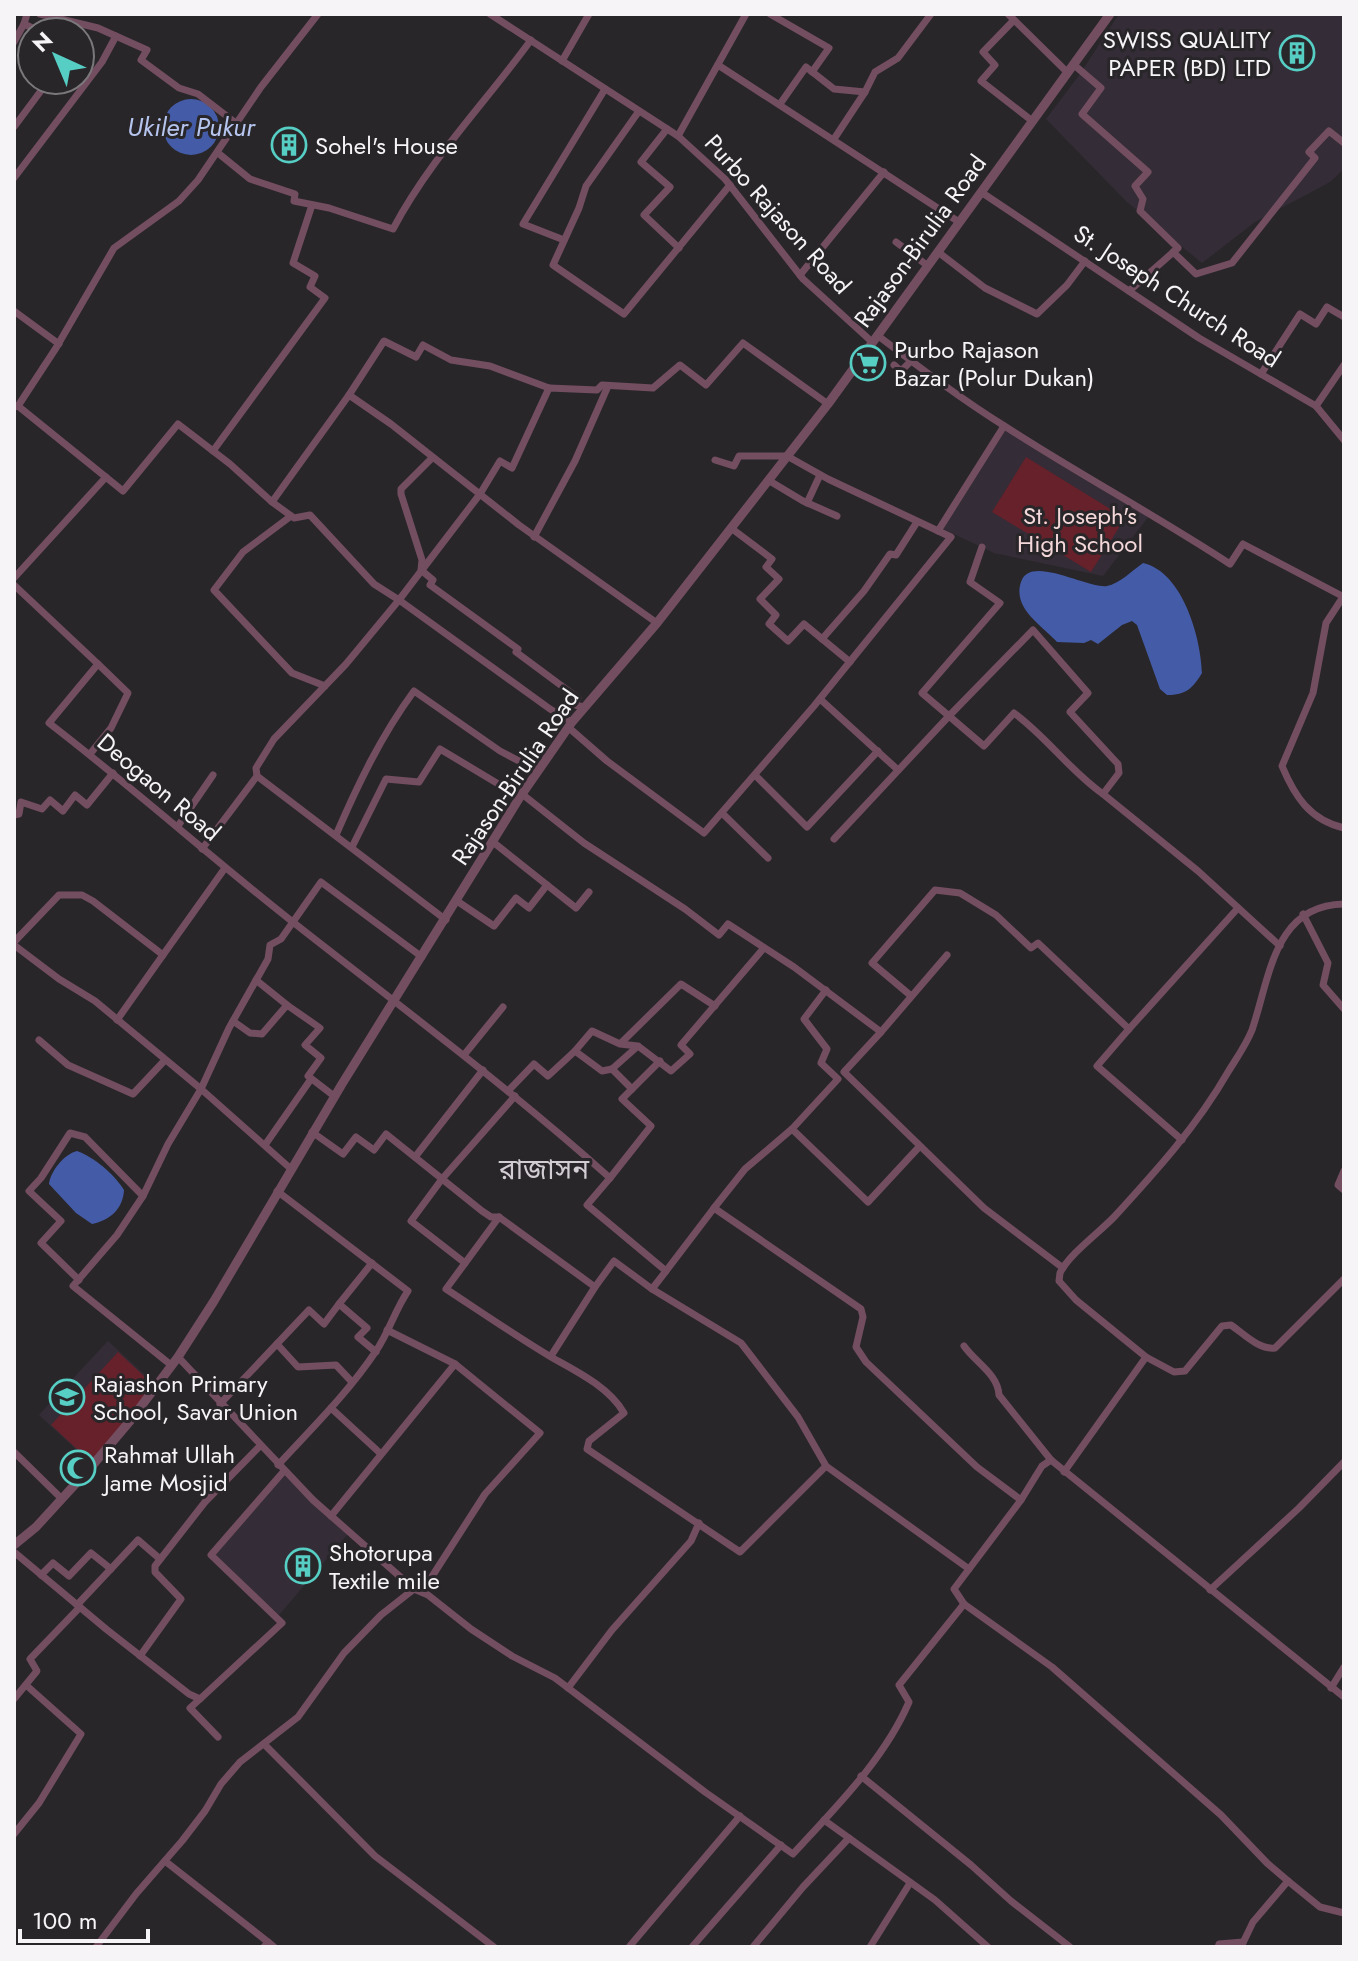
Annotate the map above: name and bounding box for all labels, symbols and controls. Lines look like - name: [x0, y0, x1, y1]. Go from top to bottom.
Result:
- north arrow: [16, 16, 96, 96]
- place label: SWISS QUALITY PAPER (BD) LTD: [1103, 22, 1272, 85]
- text: N: [25, 24, 60, 59]
- building icon: SWISS QUALITY PAPER (BD) LTD: [1278, 34, 1316, 72]
- water label: Ukiler Pukur: [127, 108, 256, 146]
- building icon: Sohel's House: [270, 126, 308, 164]
- street label: Purbo Rajason Road: [697, 126, 859, 302]
- place label: Sohel's House: [315, 128, 458, 163]
- street label: Rajason-Birulia Road: [845, 148, 995, 334]
- street label: St. Joseph Church Road: [1067, 216, 1287, 376]
- place label: Purbo Rajason Bazar (Polur Dukan): [894, 332, 1095, 395]
- supermarket icon: Purbo Rajason Bazar (Polur Dukan): [849, 344, 887, 382]
- park label: St. Joseph's High School: [1017, 498, 1143, 561]
- street label: Rajason-Birulia Road: [443, 682, 587, 872]
- street label: Deogaon Road: [90, 725, 228, 849]
- district label: রাজাসন: [498, 1149, 590, 1190]
- place label: Rajashon Primary School, Savar Union: [93, 1366, 298, 1429]
- school or university icon: Rajashon Primary School, Savar Union: [48, 1378, 86, 1416]
- place label: Rahmat Ullah Jame Mosjid: [101, 1437, 235, 1500]
- mosque icon: Rahmat Ullah Jame Mosjid: [59, 1449, 97, 1487]
- place label: Shotorupa Textile mile: [329, 1535, 440, 1598]
- building icon: Shotorupa Textile mile: [284, 1547, 322, 1585]
- scale bar: [20, 1893, 148, 1943]
- text: 100 m: [32, 1903, 98, 1938]

